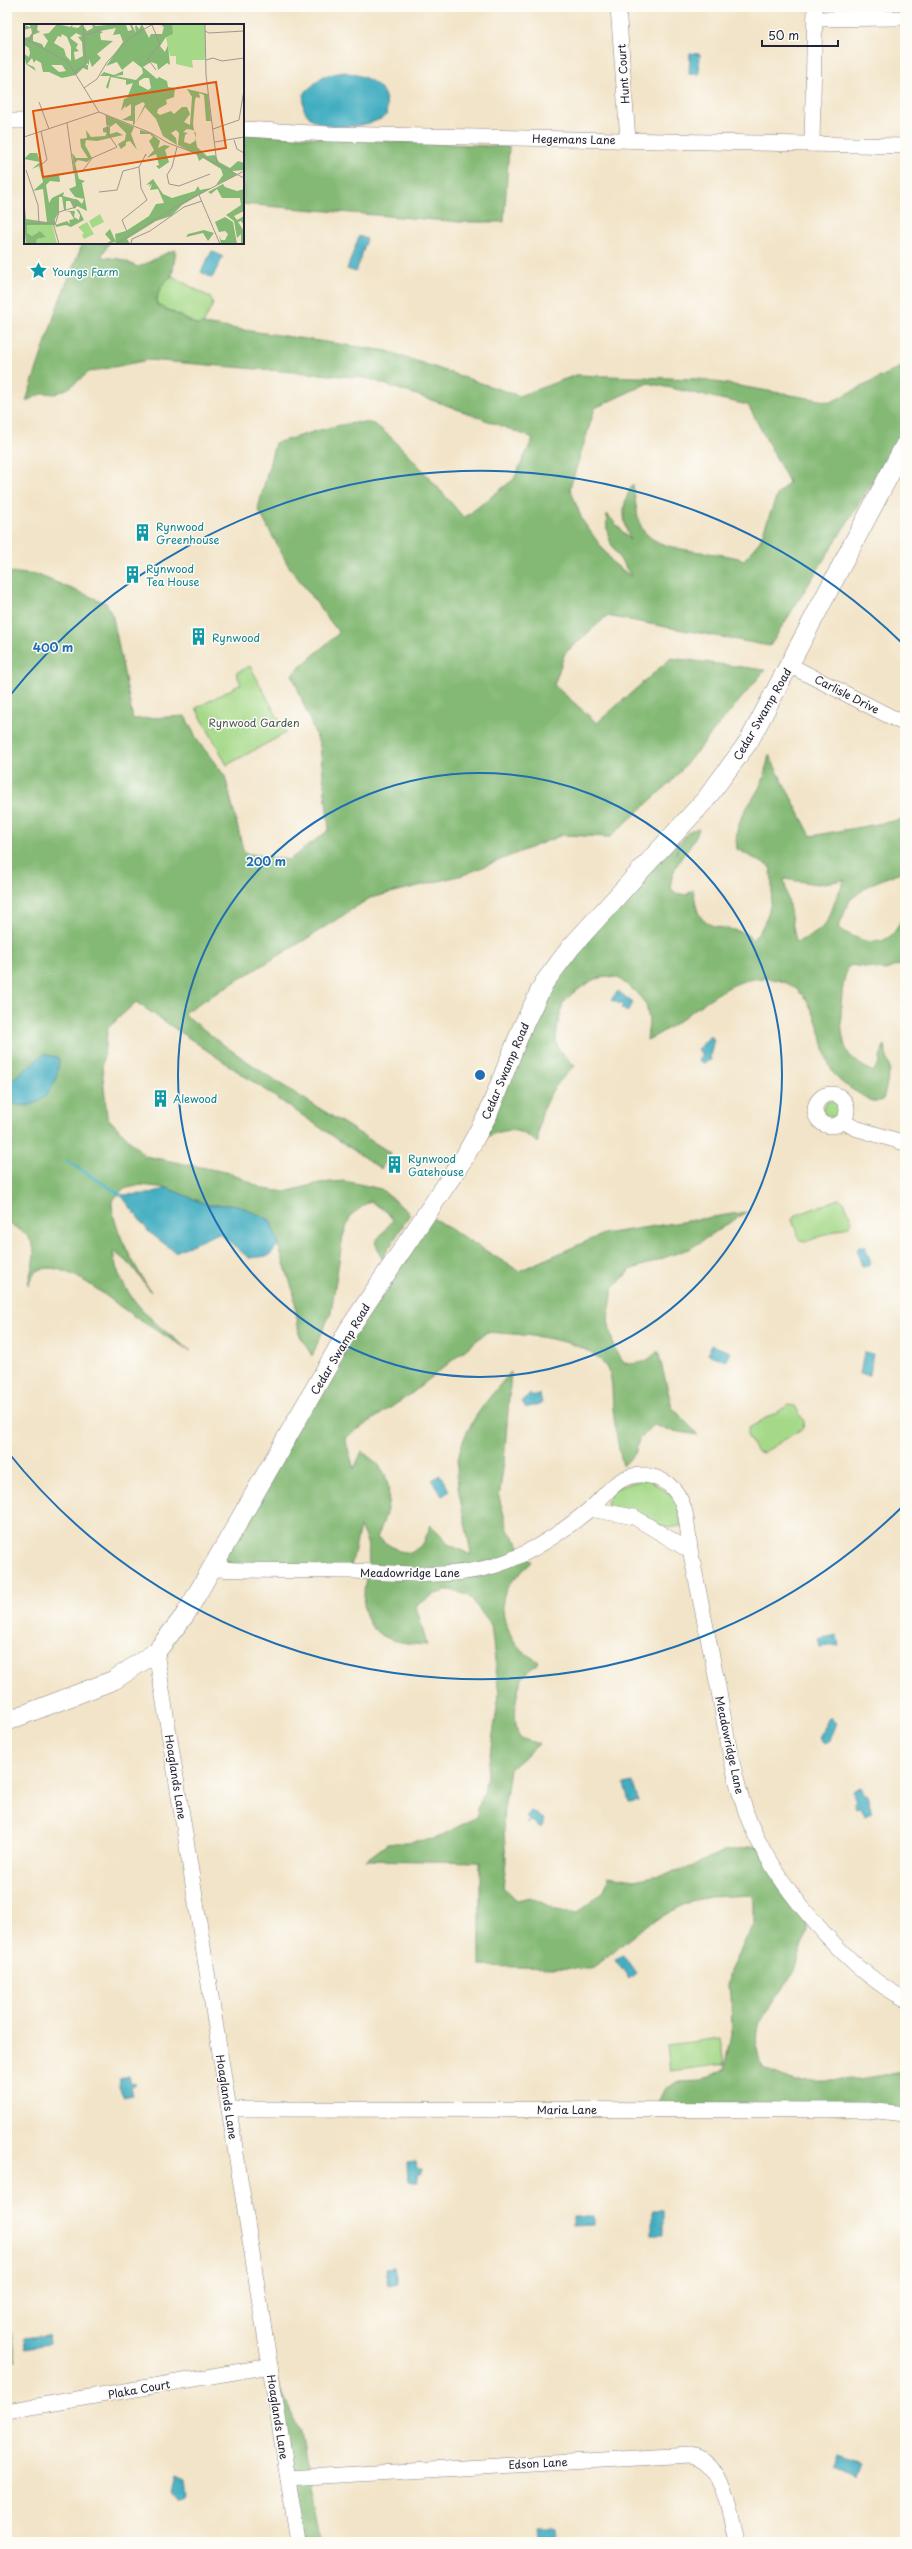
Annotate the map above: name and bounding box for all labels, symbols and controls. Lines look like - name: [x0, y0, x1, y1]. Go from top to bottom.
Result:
- scale bar: [762, 22, 838, 48]
- inset map: [24, 24, 244, 244]
- text: 50 m: [768, 26, 799, 44]
- street label: Hunt Court: [612, 43, 634, 104]
- street label: Hegemans Lane: [532, 130, 616, 148]
- place icon: Youngs Farm: [29, 261, 49, 281]
- place label: Youngs Farm: [52, 263, 119, 280]
- place label: Rynwood Greenhouse: [156, 518, 220, 548]
- building icon: Rynwood Greenhouse: [133, 522, 153, 542]
- place label: Rynwood Tea House: [146, 560, 200, 590]
- building icon: Rynwood Tea House: [123, 564, 143, 584]
- building icon: Rynwood: [189, 627, 209, 647]
- place label: Rynwood: [212, 629, 260, 646]
- text: 400 m: [33, 638, 73, 656]
- street label: Cedar Swamp Road: [729, 665, 795, 763]
- street label: Carlisle Drive: [812, 670, 883, 718]
- park label: Rynwood Garden: [208, 714, 300, 731]
- text: 200 m: [246, 852, 286, 870]
- street label: Cedar Swamp Road: [477, 1020, 533, 1122]
- centre of rings: [473, 1068, 487, 1082]
- building icon: Alewood: [150, 1088, 170, 1108]
- place label: Alewood: [173, 1090, 217, 1107]
- place label: Rynwood Gatehouse: [408, 1150, 464, 1180]
- building icon: Rynwood Gatehouse: [385, 1154, 405, 1174]
- street label: Cedar Swamp Road: [306, 1300, 374, 1398]
- street label: Meadowridge Lane: [360, 1564, 460, 1581]
- street label: Meadowridge Lane: [711, 1694, 749, 1796]
- street label: Hoaglands Lane: [161, 1733, 191, 1821]
- street label: Hoaglands Lane: [212, 2053, 242, 2141]
- street label: Maria Lane: [537, 2101, 597, 2118]
- street label: Hoaglands Lane: [263, 2373, 293, 2461]
- street label: Plaka Court: [107, 2375, 172, 2403]
- street label: Edson Lane: [508, 2453, 568, 2473]

